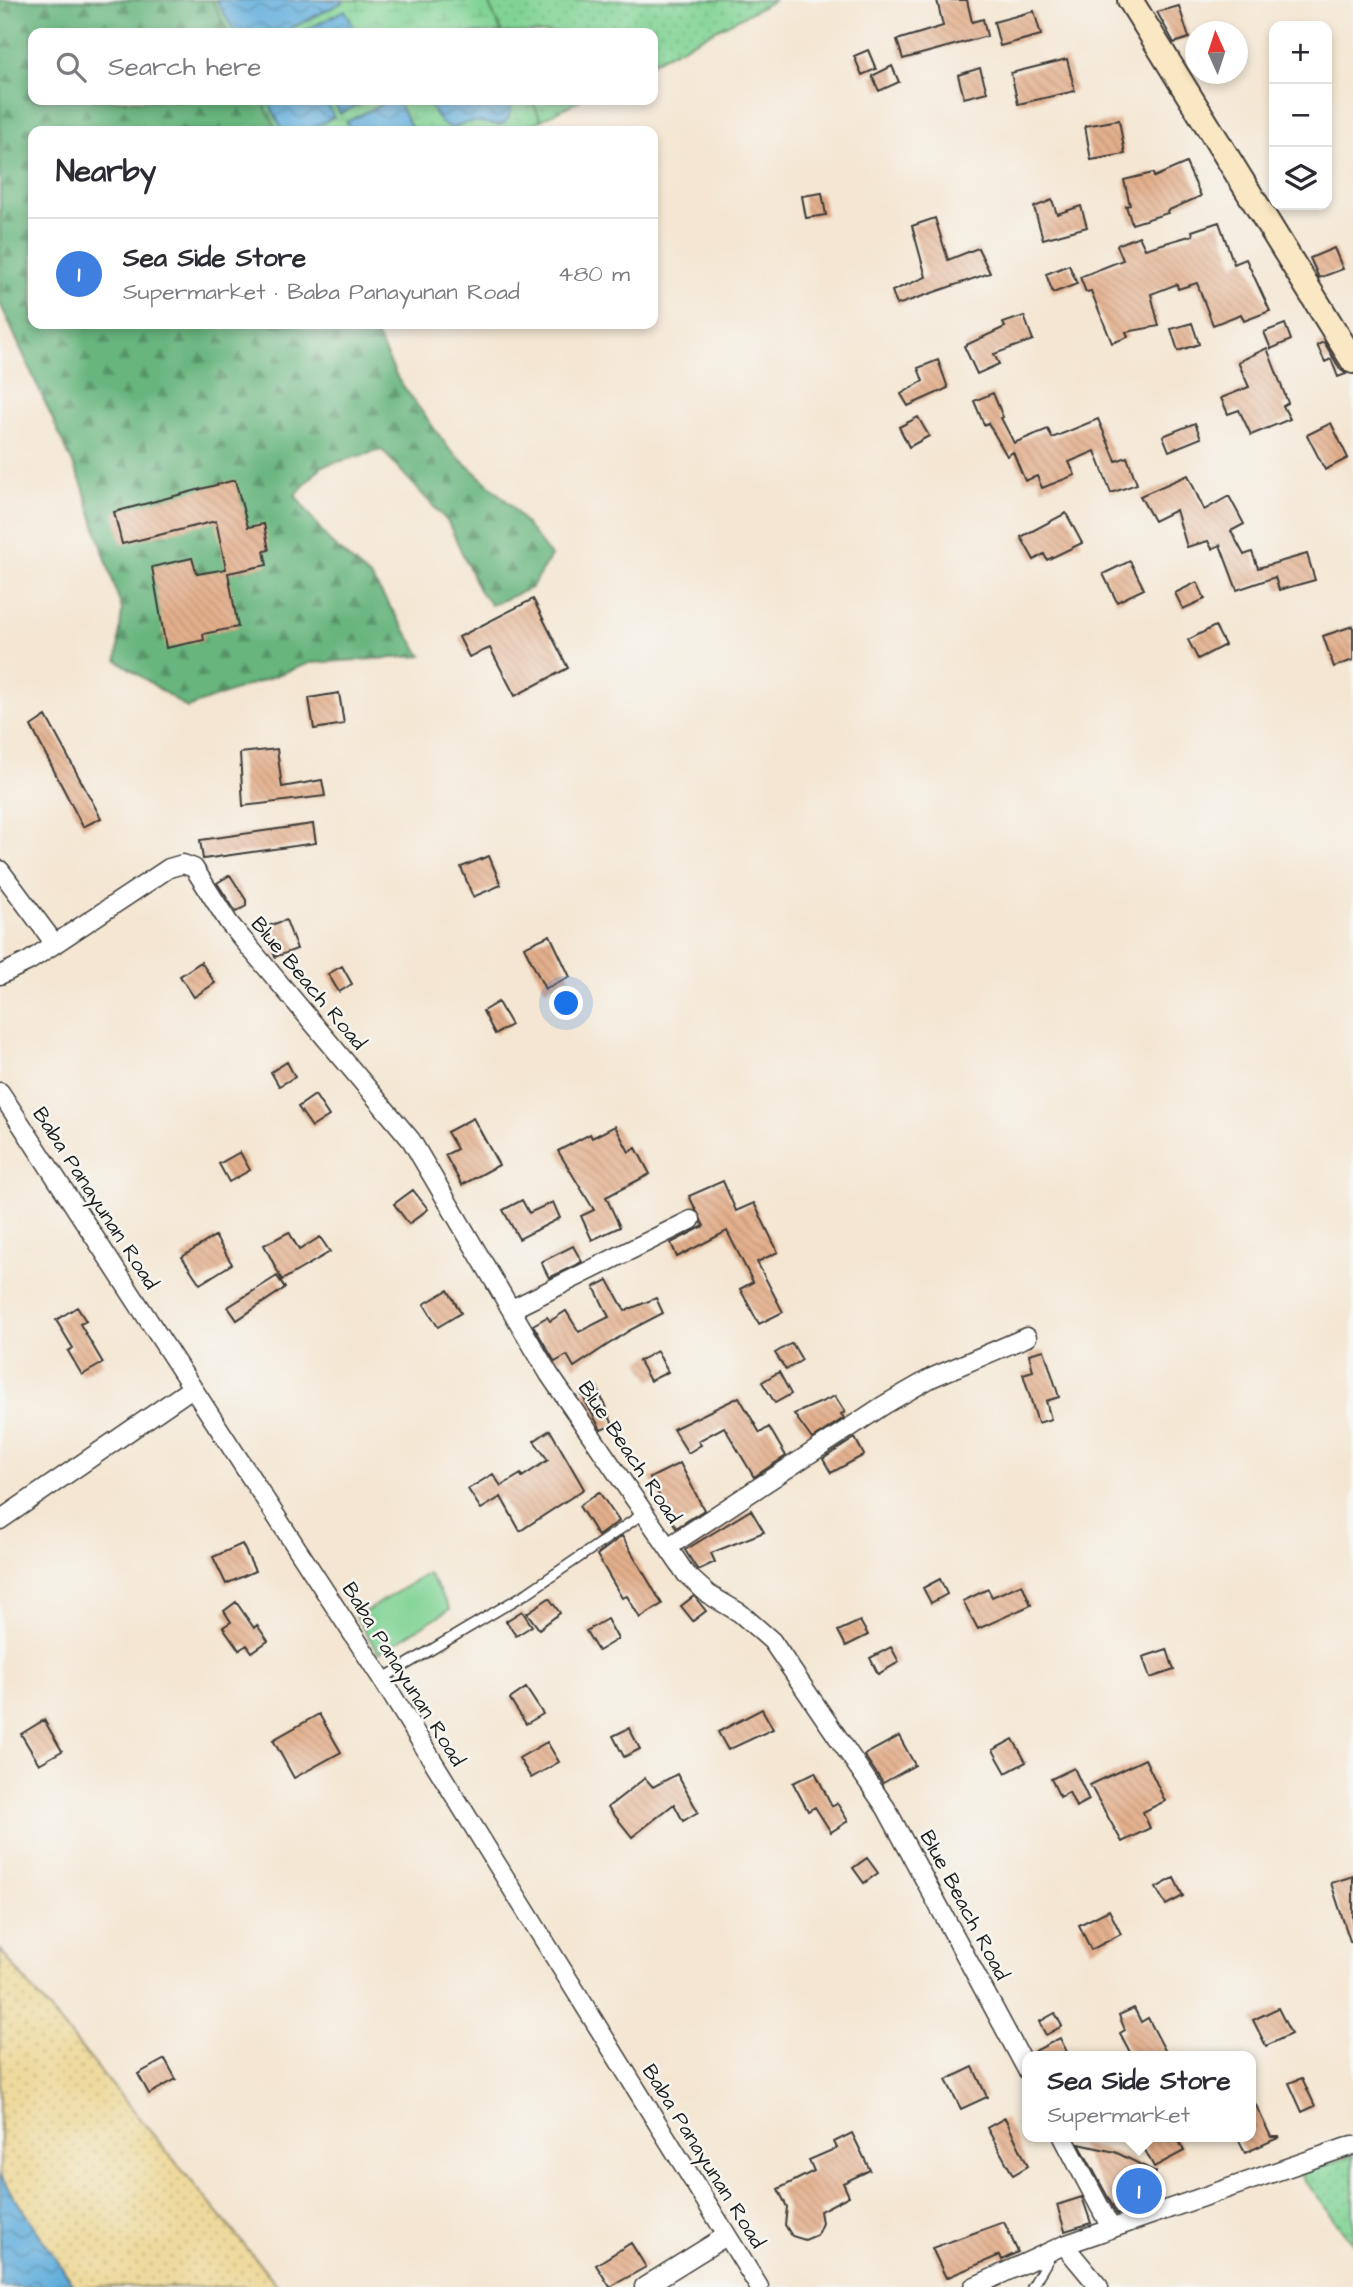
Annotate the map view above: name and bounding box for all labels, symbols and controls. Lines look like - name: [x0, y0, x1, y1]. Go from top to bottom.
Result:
- north arrow: [1185, 21, 1248, 84]
- map controls: [1269, 21, 1332, 210]
- button: +: [1269, 21, 1332, 84]
- search box: [28, 28, 658, 105]
- icon: search: [52, 48, 90, 86]
- text: Search here: [108, 49, 261, 85]
- button: −: [1269, 84, 1332, 147]
- button: layers: [1269, 147, 1332, 210]
- text: Nearby: [56, 151, 156, 193]
- text: Sea Side Store: [123, 240, 306, 276]
- text: 1: [78, 258, 80, 290]
- text: 480 m: [558, 258, 630, 290]
- text: Supermarket · Baba Panayunan Road: [123, 276, 520, 308]
- street label: Blue Beach Road: [244, 910, 373, 1056]
- your location: [549, 986, 583, 1020]
- street label: Baba Panayunan Road: [24, 1101, 166, 1296]
- street label: Blue Beach Road: [571, 1375, 688, 1529]
- street label: Baba Panayunan Road: [333, 1577, 472, 1773]
- street label: Blue Beach Road: [913, 1825, 1016, 1986]
- popup: [1022, 2051, 1256, 2142]
- street label: Baba Panayunan Road: [633, 2059, 772, 2255]
- text: Sea Side Store: [1047, 2063, 1231, 2099]
- text: Supermarket: [1047, 2099, 1190, 2131]
- pin: 1: [1116, 2165, 1162, 2217]

